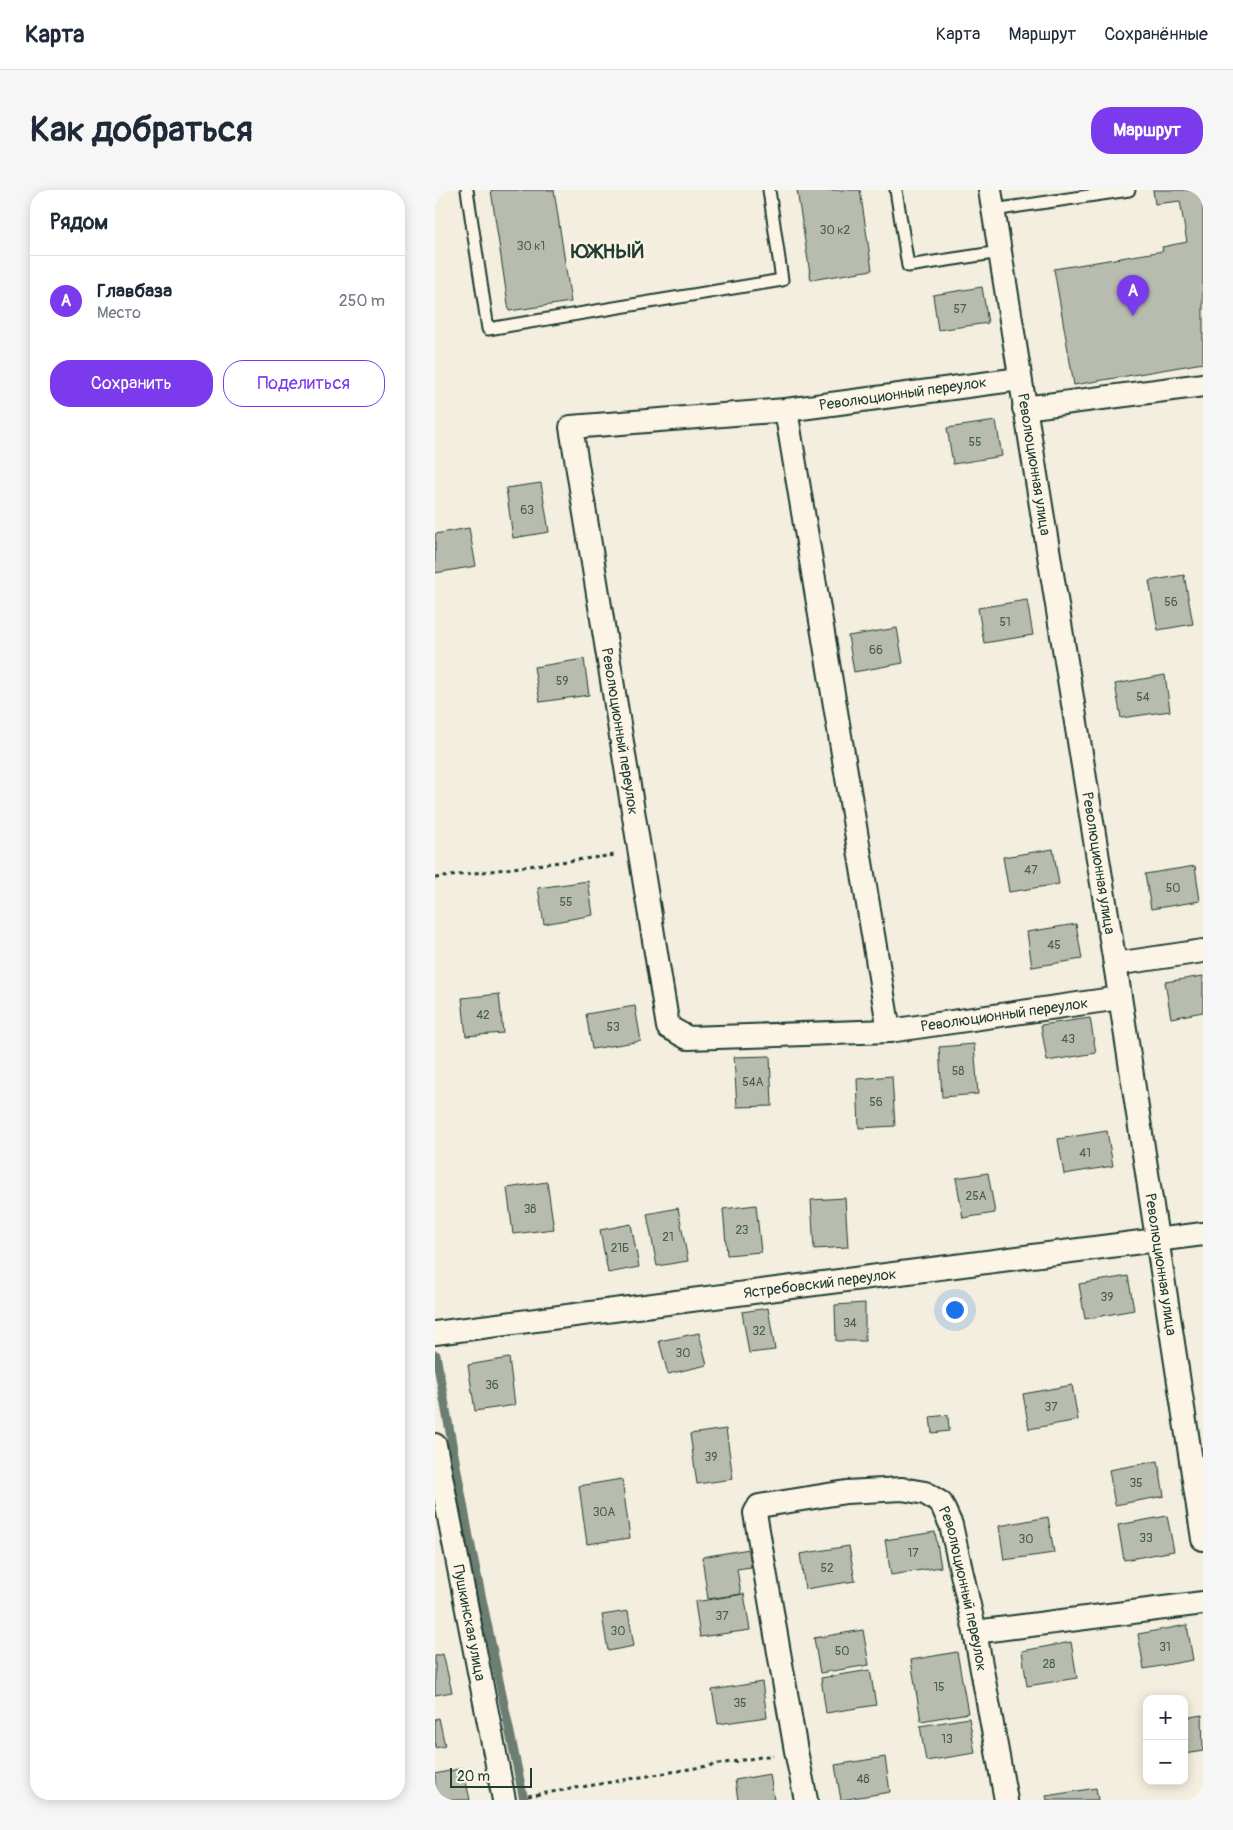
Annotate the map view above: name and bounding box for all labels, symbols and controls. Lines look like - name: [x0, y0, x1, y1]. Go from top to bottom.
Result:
- text: Карта: [25, 20, 84, 49]
- text: Карта: [936, 23, 980, 46]
- text: Маршрут: [1008, 23, 1076, 46]
- text: Сохранённые: [1104, 23, 1208, 46]
- button: Маршрут: [1091, 107, 1203, 154]
- text: Как добраться: [30, 108, 253, 152]
- text: Рядом: [50, 209, 108, 236]
- house number: 30 к2: [820, 223, 850, 238]
- house number: 30 к1: [517, 239, 545, 254]
- district label: ЮЖНЫЙ: [570, 239, 645, 264]
- pin: A: [1117, 275, 1149, 316]
- text: Главбаза: [97, 279, 172, 303]
- text: A: [61, 291, 71, 311]
- text: 250 m: [339, 291, 385, 311]
- house number: 57: [954, 302, 967, 317]
- text: Место: [97, 303, 141, 323]
- button: Сохранить: [50, 360, 213, 407]
- button: Поделиться: [223, 360, 385, 407]
- street label: Революционный переулок: [818, 373, 988, 415]
- street label: Революционная улица: [1013, 392, 1055, 537]
- house number: 55: [968, 435, 982, 450]
- house number: 63: [520, 503, 534, 518]
- house number: 56: [1164, 595, 1178, 610]
- house number: 51: [999, 615, 1011, 630]
- house number: 66: [869, 643, 883, 658]
- street label: Революционный переулок: [597, 646, 643, 816]
- house number: 59: [556, 674, 568, 689]
- house number: 54: [1136, 690, 1150, 705]
- street label: Революционная улица: [1078, 791, 1120, 936]
- house number: 47: [1024, 863, 1038, 878]
- house number: 50: [1166, 881, 1180, 896]
- house number: 55: [559, 895, 573, 910]
- house number: 45: [1047, 938, 1061, 953]
- street label: Революционный переулок: [919, 993, 1090, 1036]
- house number: 42: [476, 1008, 490, 1023]
- house number: 53: [606, 1020, 620, 1035]
- house number: 43: [1061, 1032, 1075, 1047]
- house number: 58: [952, 1064, 964, 1079]
- house number: 54А: [742, 1075, 764, 1090]
- house number: 56: [869, 1095, 883, 1110]
- house number: 41: [1079, 1146, 1091, 1161]
- house number: 25А: [965, 1189, 987, 1204]
- street label: Революционная улица: [1141, 1192, 1181, 1337]
- house number: 38: [524, 1202, 536, 1217]
- house number: 23: [735, 1223, 749, 1238]
- house number: 21: [662, 1230, 674, 1245]
- house number: 21Б: [611, 1241, 629, 1256]
- street label: Ястребовский переулок: [742, 1264, 898, 1303]
- house number: 39: [1101, 1290, 1113, 1305]
- your location: [942, 1297, 968, 1323]
- house number: 34: [843, 1316, 857, 1331]
- house number: 32: [752, 1324, 766, 1339]
- house number: 30: [676, 1346, 690, 1361]
- house number: 36: [485, 1378, 499, 1393]
- house number: 37: [1044, 1400, 1058, 1415]
- house number: 39: [705, 1450, 717, 1465]
- house number: 35: [1129, 1476, 1143, 1491]
- street label: Революционный переулок: [934, 1503, 992, 1673]
- house number: 30А: [593, 1505, 616, 1520]
- house number: 33: [1139, 1531, 1153, 1546]
- house number: 30: [1019, 1532, 1033, 1547]
- house number: 17: [907, 1546, 919, 1561]
- house number: 52: [820, 1561, 834, 1576]
- street label: Пушкинская улица: [449, 1563, 490, 1682]
- house number: 37: [715, 1609, 729, 1624]
- house number: 30: [611, 1624, 625, 1639]
- house number: 31: [1159, 1640, 1171, 1655]
- house number: 50: [835, 1644, 849, 1659]
- house number: 28: [1043, 1657, 1055, 1672]
- house number: 15: [933, 1680, 945, 1695]
- map controls: [1143, 1695, 1188, 1785]
- button: +: [1143, 1695, 1188, 1740]
- house number: 35: [733, 1696, 747, 1711]
- house number: 13: [941, 1732, 953, 1747]
- button: −: [1143, 1740, 1188, 1785]
- scale bar: [450, 1765, 533, 1788]
- text: 20 m: [457, 1768, 490, 1785]
- house number: 48: [856, 1772, 870, 1787]

